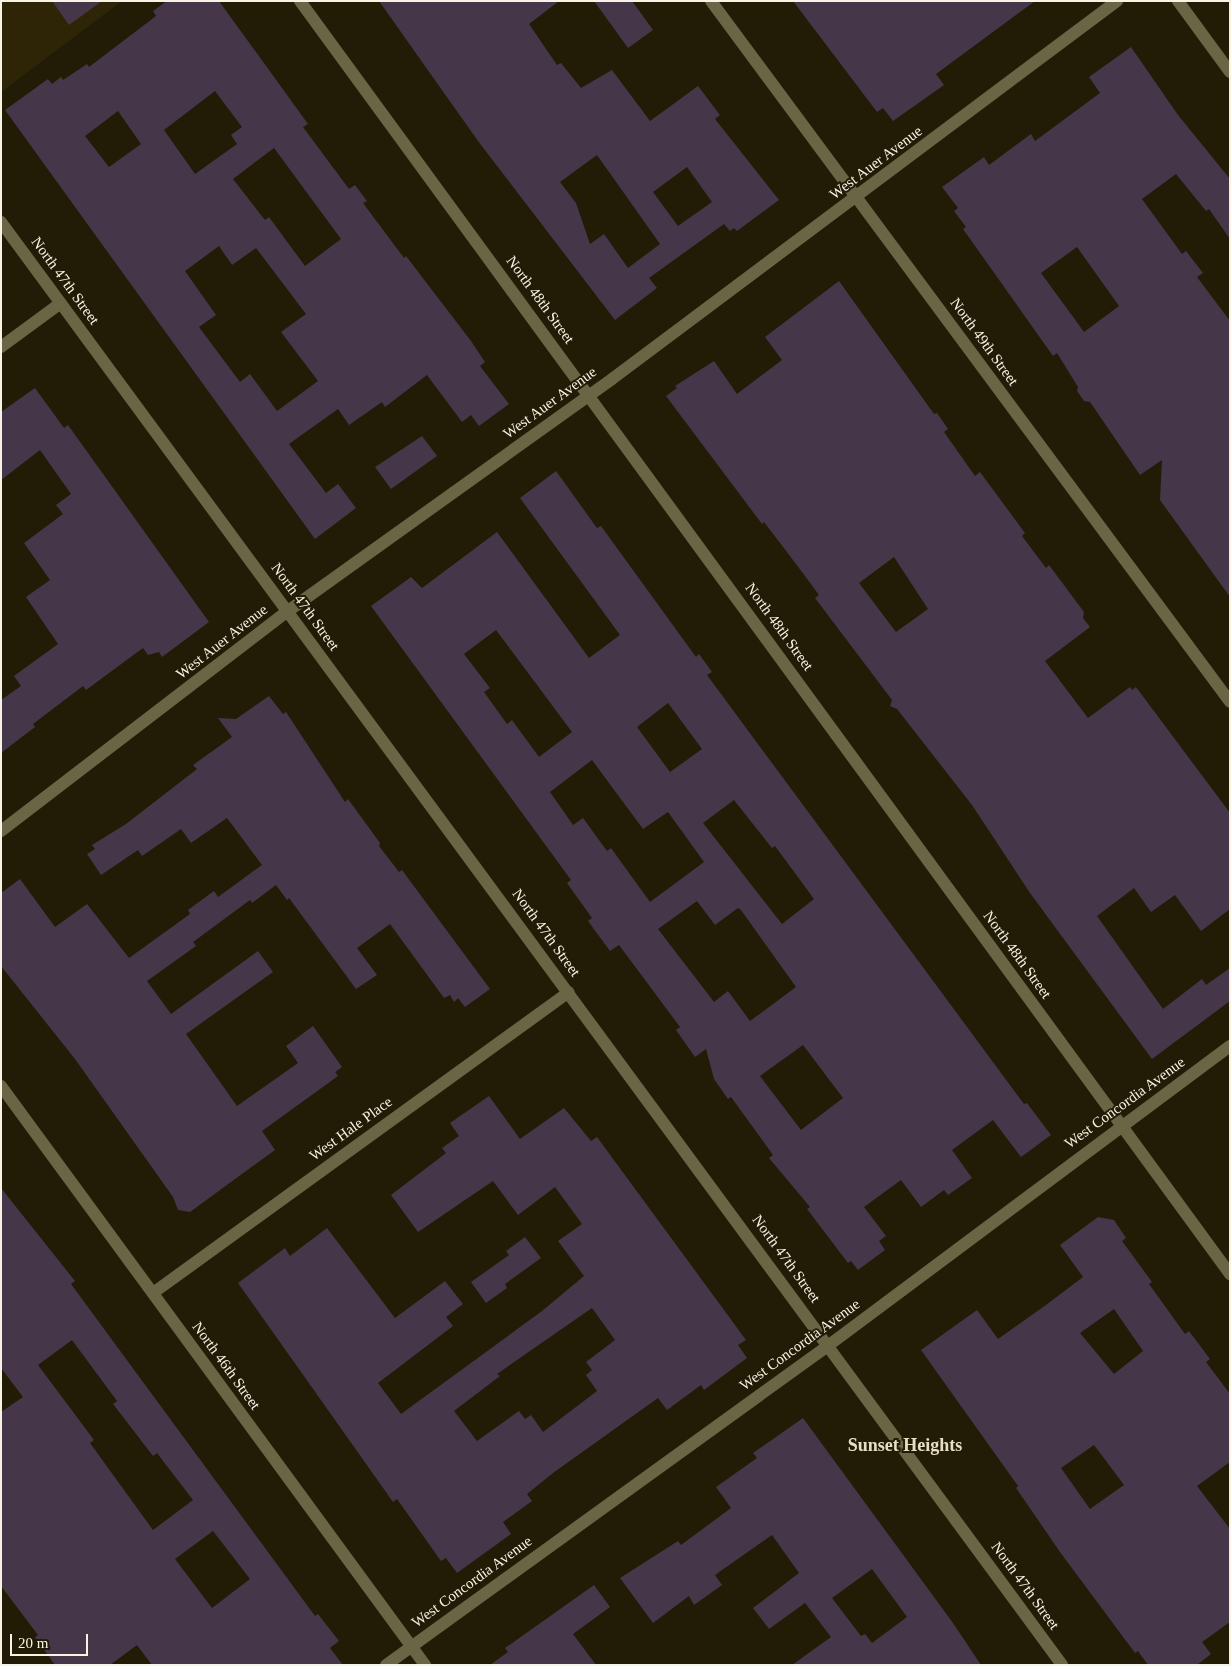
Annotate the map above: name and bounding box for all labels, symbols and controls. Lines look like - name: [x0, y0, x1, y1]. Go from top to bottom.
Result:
- street label: West Auer Avenue: [826, 122, 926, 204]
- street label: North 47th Street: [27, 234, 103, 328]
- street label: North 48th Street: [502, 253, 578, 347]
- street label: North 49th Street: [946, 295, 1022, 389]
- street label: West Auer Avenue: [499, 363, 601, 443]
- street label: North 47th Street: [267, 560, 343, 654]
- street label: North 48th Street: [741, 580, 817, 674]
- street label: West Auer Avenue: [172, 600, 272, 684]
- street label: North 47th Street: [508, 886, 584, 980]
- street label: North 48th Street: [979, 908, 1055, 1002]
- street label: West Concordia Avenue: [1061, 1053, 1189, 1153]
- street label: West Hale Place: [306, 1093, 396, 1165]
- street label: North 47th Street: [748, 1212, 824, 1306]
- street label: West Concordia Avenue: [736, 1295, 864, 1395]
- street label: North 46th Street: [188, 1319, 264, 1413]
- district label: Sunset Heights: [848, 1434, 962, 1456]
- street label: West Concordia Avenue: [408, 1532, 536, 1632]
- street label: North 47th Street: [987, 1539, 1063, 1633]
- scale bar: [12, 1624, 90, 1656]
- text: 20 m: [18, 1635, 48, 1651]

